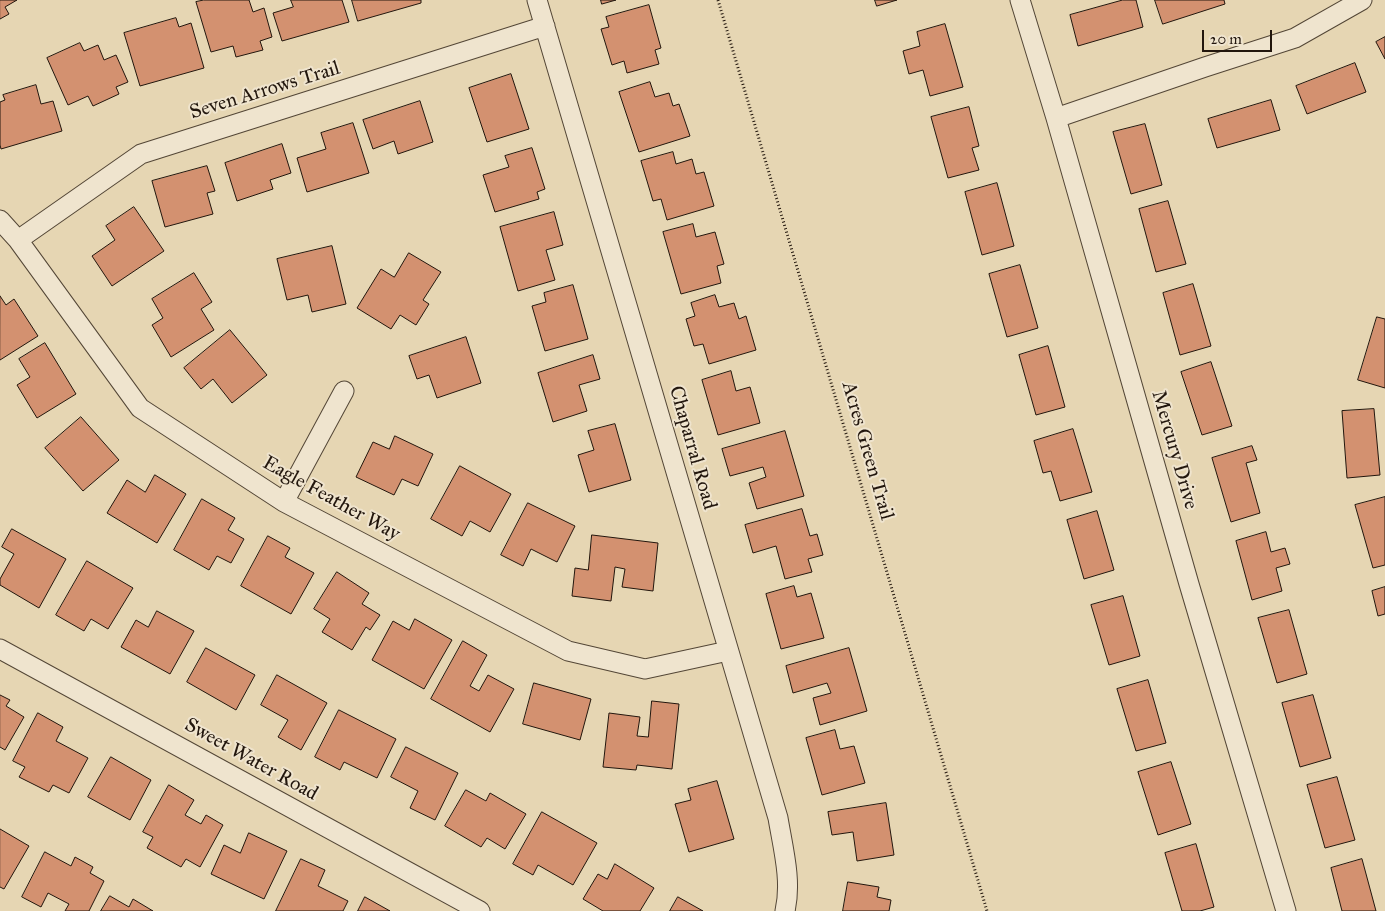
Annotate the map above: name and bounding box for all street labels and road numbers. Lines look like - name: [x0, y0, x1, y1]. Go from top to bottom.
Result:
- street label: Seven Arrows Trail: [187, 57, 343, 125]
- street label: Acres Green Trail: [836, 379, 898, 523]
- street label: Chaparral Road: [663, 383, 721, 513]
- street label: Mercury Drive: [1146, 388, 1202, 512]
- street label: Eagle Feather Way: [258, 451, 404, 547]
- street label: Sweet Water Road: [180, 713, 322, 807]

